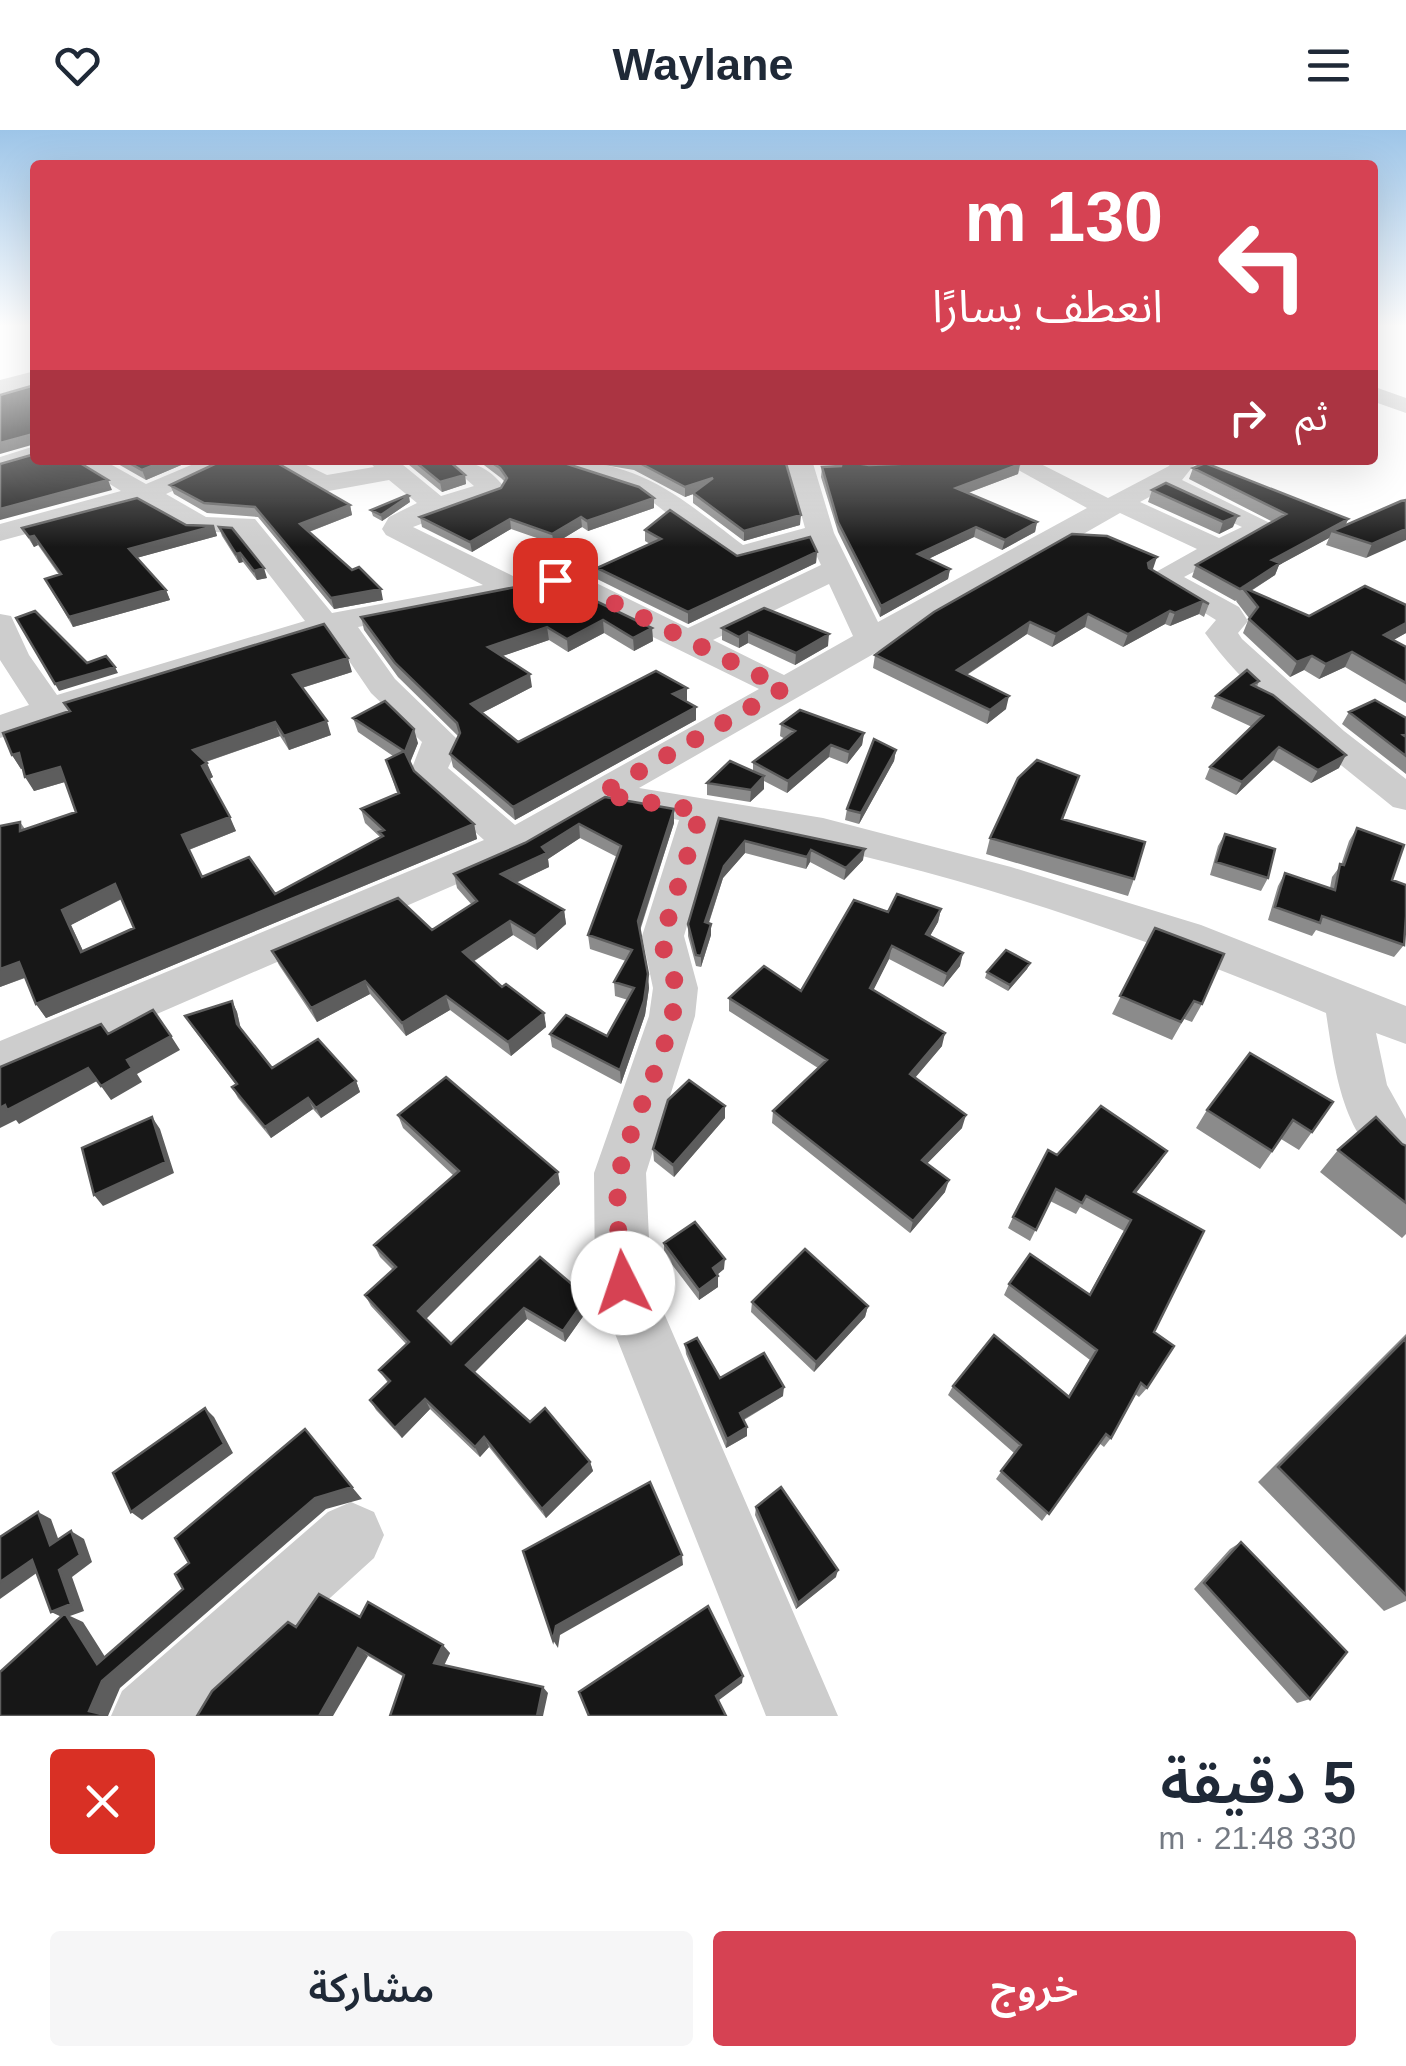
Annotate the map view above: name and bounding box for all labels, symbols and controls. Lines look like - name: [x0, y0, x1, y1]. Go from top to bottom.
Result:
- icon: heart: [50, 38, 105, 93]
- icon: menu: [1301, 38, 1356, 93]
- text: Waylane: [613, 39, 793, 90]
- text: 130 m: [965, 178, 1163, 256]
- icon: left: [1198, 200, 1328, 330]
- text: انعطف يسارًا: [932, 281, 1163, 332]
- icon: right: [1220, 390, 1275, 445]
- text: ثم: [1295, 396, 1328, 438]
- pin: [513, 538, 598, 623]
- icon: arrive: [528, 553, 583, 608]
- position arrow: [571, 1231, 675, 1335]
- button: close: [50, 1749, 155, 1854]
- text: 5 دقيقة: [1160, 1749, 1356, 1816]
- text: 330 m · 21:48: [1159, 1820, 1356, 1856]
- button: مشاركة: [50, 1931, 693, 2046]
- button: خروج: [713, 1931, 1356, 2046]

